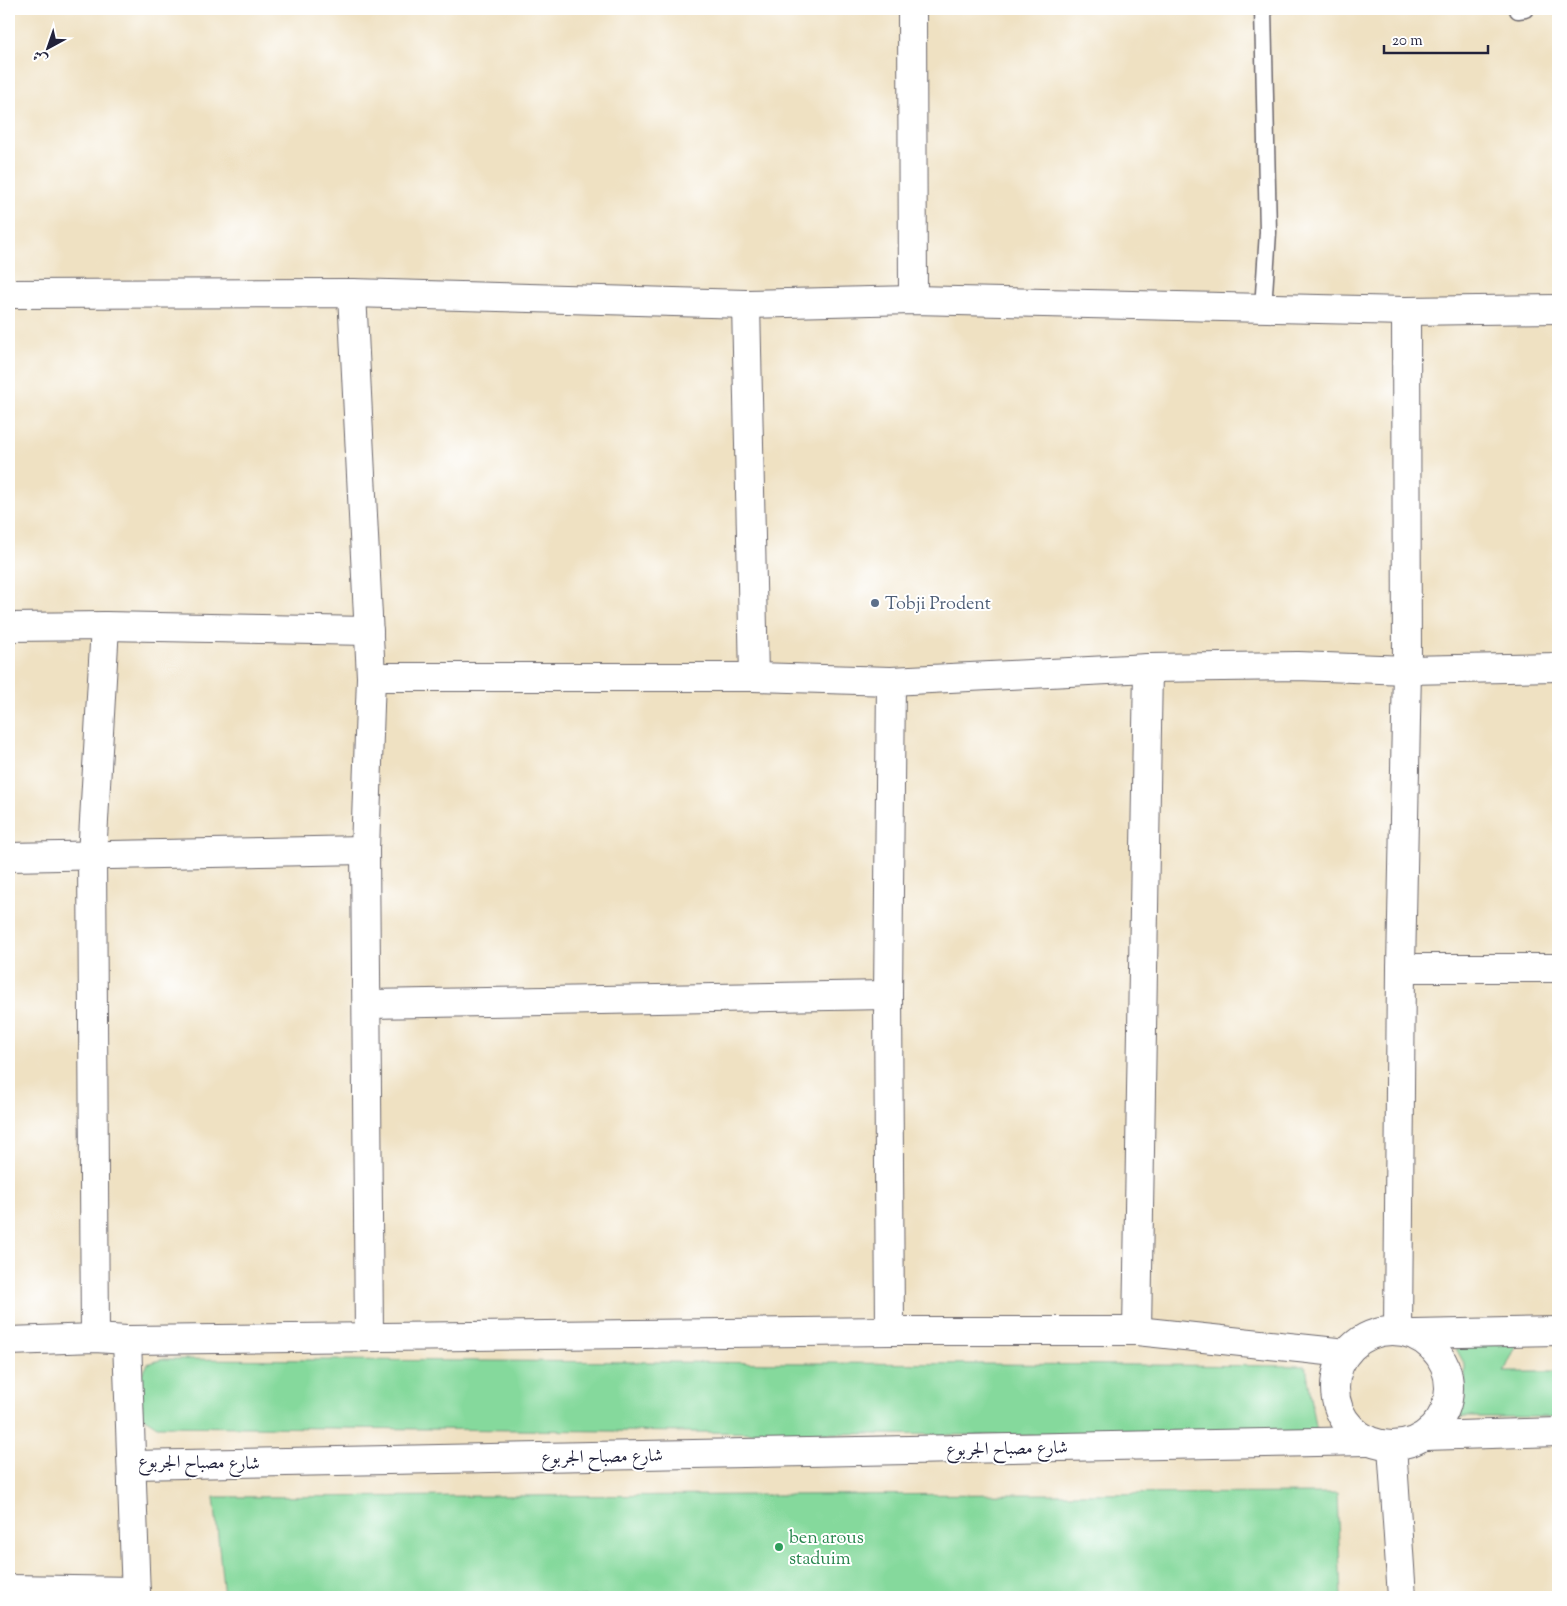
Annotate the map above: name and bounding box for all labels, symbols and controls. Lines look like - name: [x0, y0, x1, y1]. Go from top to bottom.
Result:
- north arrow: [22, 22, 72, 72]
- scale bar: [1384, 22, 1488, 54]
- text: 20 m: [1392, 31, 1423, 52]
- text: ش: [29, 44, 53, 69]
- place label: Tobji Prodent: [885, 592, 991, 618]
- marker: Tobji Prodent: [869, 597, 881, 609]
- street label: شارع مصباح الجربوع: [946, 1436, 1068, 1465]
- street label: شارع مصباح الجربوع: [541, 1444, 663, 1473]
- street label: شارع مصباح الجربوع: [138, 1450, 260, 1479]
- place label: ben arous staduim: [789, 1526, 864, 1573]
- marker: ben arous staduim: [773, 1541, 785, 1553]

